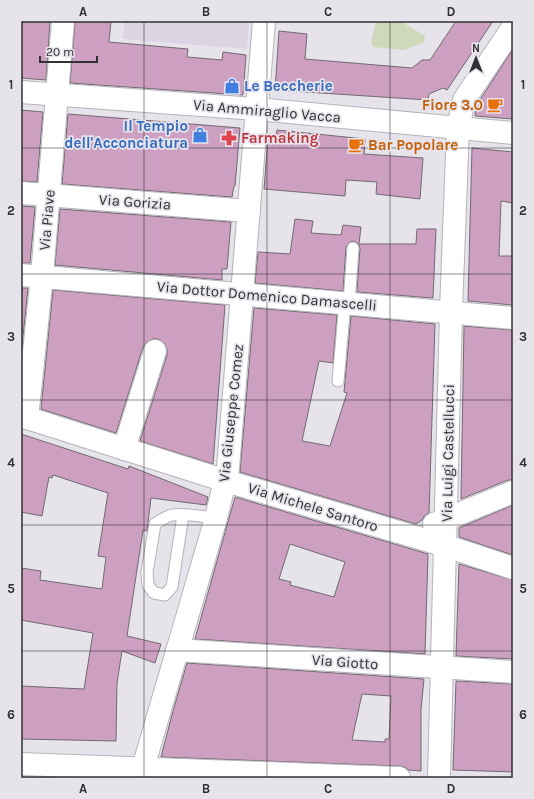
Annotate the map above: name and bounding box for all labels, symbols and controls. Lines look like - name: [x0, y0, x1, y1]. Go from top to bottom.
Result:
- text: A: [79, 4, 87, 19]
- text: B: [202, 4, 210, 19]
- text: C: [324, 4, 332, 19]
- text: D: [447, 4, 456, 19]
- scale bar: [40, 38, 97, 64]
- north arrow: [456, 38, 496, 78]
- text: N: [472, 42, 480, 55]
- text: 20 m: [46, 45, 74, 59]
- text: 1: [9, 77, 13, 92]
- shop icon: Le Beccherie: [223, 77, 241, 95]
- place label: Le Beccherie: [244, 77, 333, 95]
- text: 1: [521, 77, 525, 92]
- street label: Via Ammiraglio Vacca: [192, 96, 342, 126]
- place label: Fiore 3.0: [422, 96, 483, 114]
- cafe icon: Fiore 3.0: [486, 96, 504, 114]
- place label: Il Tempio dell'Acconciatura: [64, 117, 188, 152]
- shop icon: Il Tempio dell'Acconciatura: [191, 126, 209, 144]
- pharmacy icon: Farmaking: [220, 129, 238, 147]
- place label: Farmaking: [241, 129, 319, 147]
- cafe icon: Bar Popolare: [347, 136, 365, 154]
- place label: Bar Popolare: [368, 136, 458, 154]
- street label: Via Piave: [35, 189, 59, 251]
- street label: Via Gorizia: [98, 190, 172, 214]
- text: 2: [7, 203, 15, 218]
- text: 2: [519, 203, 527, 218]
- street label: Via Dottor Domenico Damascelli: [156, 277, 378, 315]
- text: 3: [7, 329, 15, 344]
- text: 3: [519, 329, 527, 344]
- street label: Via Giuseppe Comez: [215, 343, 247, 483]
- street label: Via Luigi Castellucci: [438, 384, 458, 522]
- text: 4: [7, 455, 15, 470]
- text: 4: [519, 455, 527, 470]
- street label: Via Michele Santoro: [245, 479, 381, 535]
- text: 5: [7, 581, 15, 596]
- text: 5: [519, 581, 527, 596]
- street label: Via Giotto: [311, 651, 379, 673]
- text: 6: [7, 707, 15, 722]
- text: 6: [519, 707, 527, 722]
- text: A: [79, 781, 87, 796]
- text: B: [202, 781, 210, 796]
- text: C: [324, 781, 332, 796]
- text: D: [447, 781, 456, 796]

